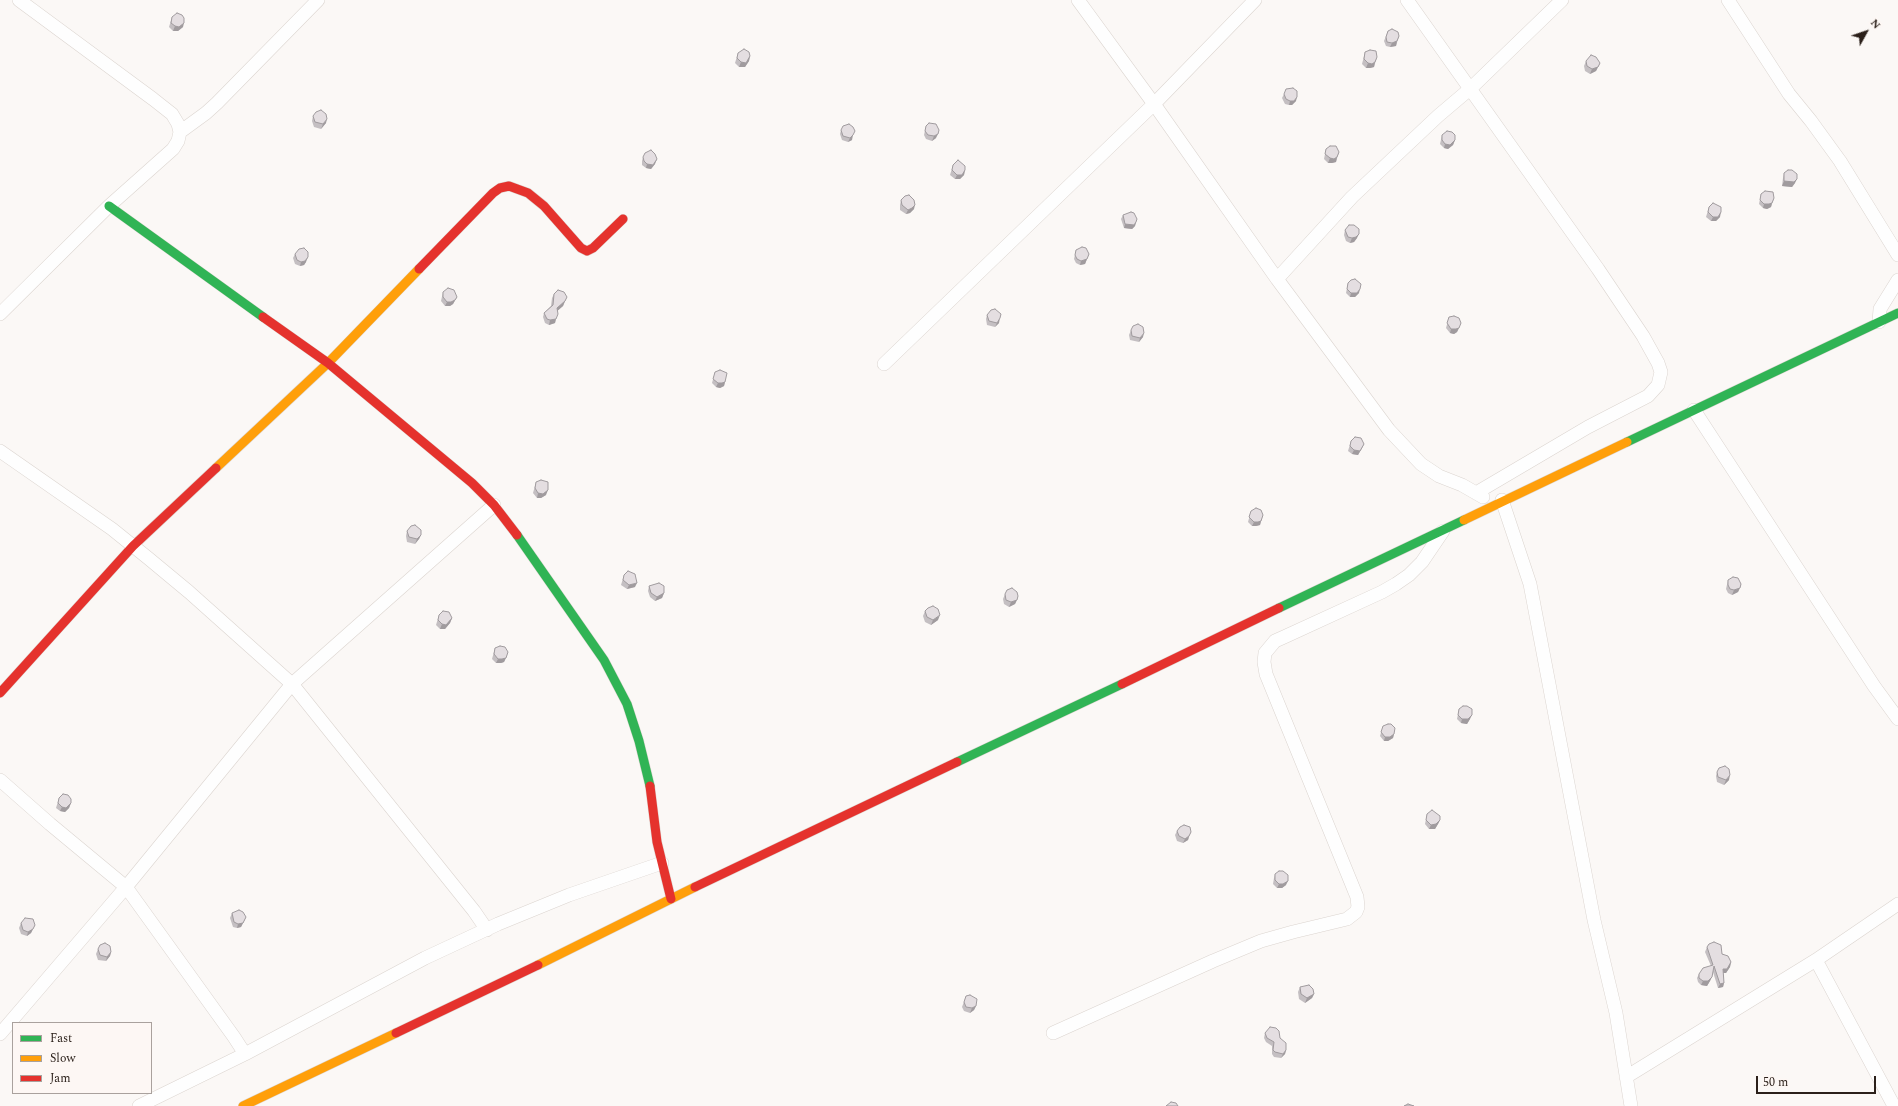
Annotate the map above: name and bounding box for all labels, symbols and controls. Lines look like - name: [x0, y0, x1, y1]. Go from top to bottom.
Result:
- north arrow: [1846, 12, 1886, 52]
- text: N: [1866, 15, 1885, 33]
- legend: [12, 1022, 152, 1094]
- text: Fast: [50, 1029, 72, 1048]
- text: Slow: [50, 1049, 75, 1068]
- scale bar: [1758, 1068, 1878, 1094]
- text: Jam: [50, 1069, 71, 1088]
- text: 50 m: [1763, 1073, 1788, 1092]

